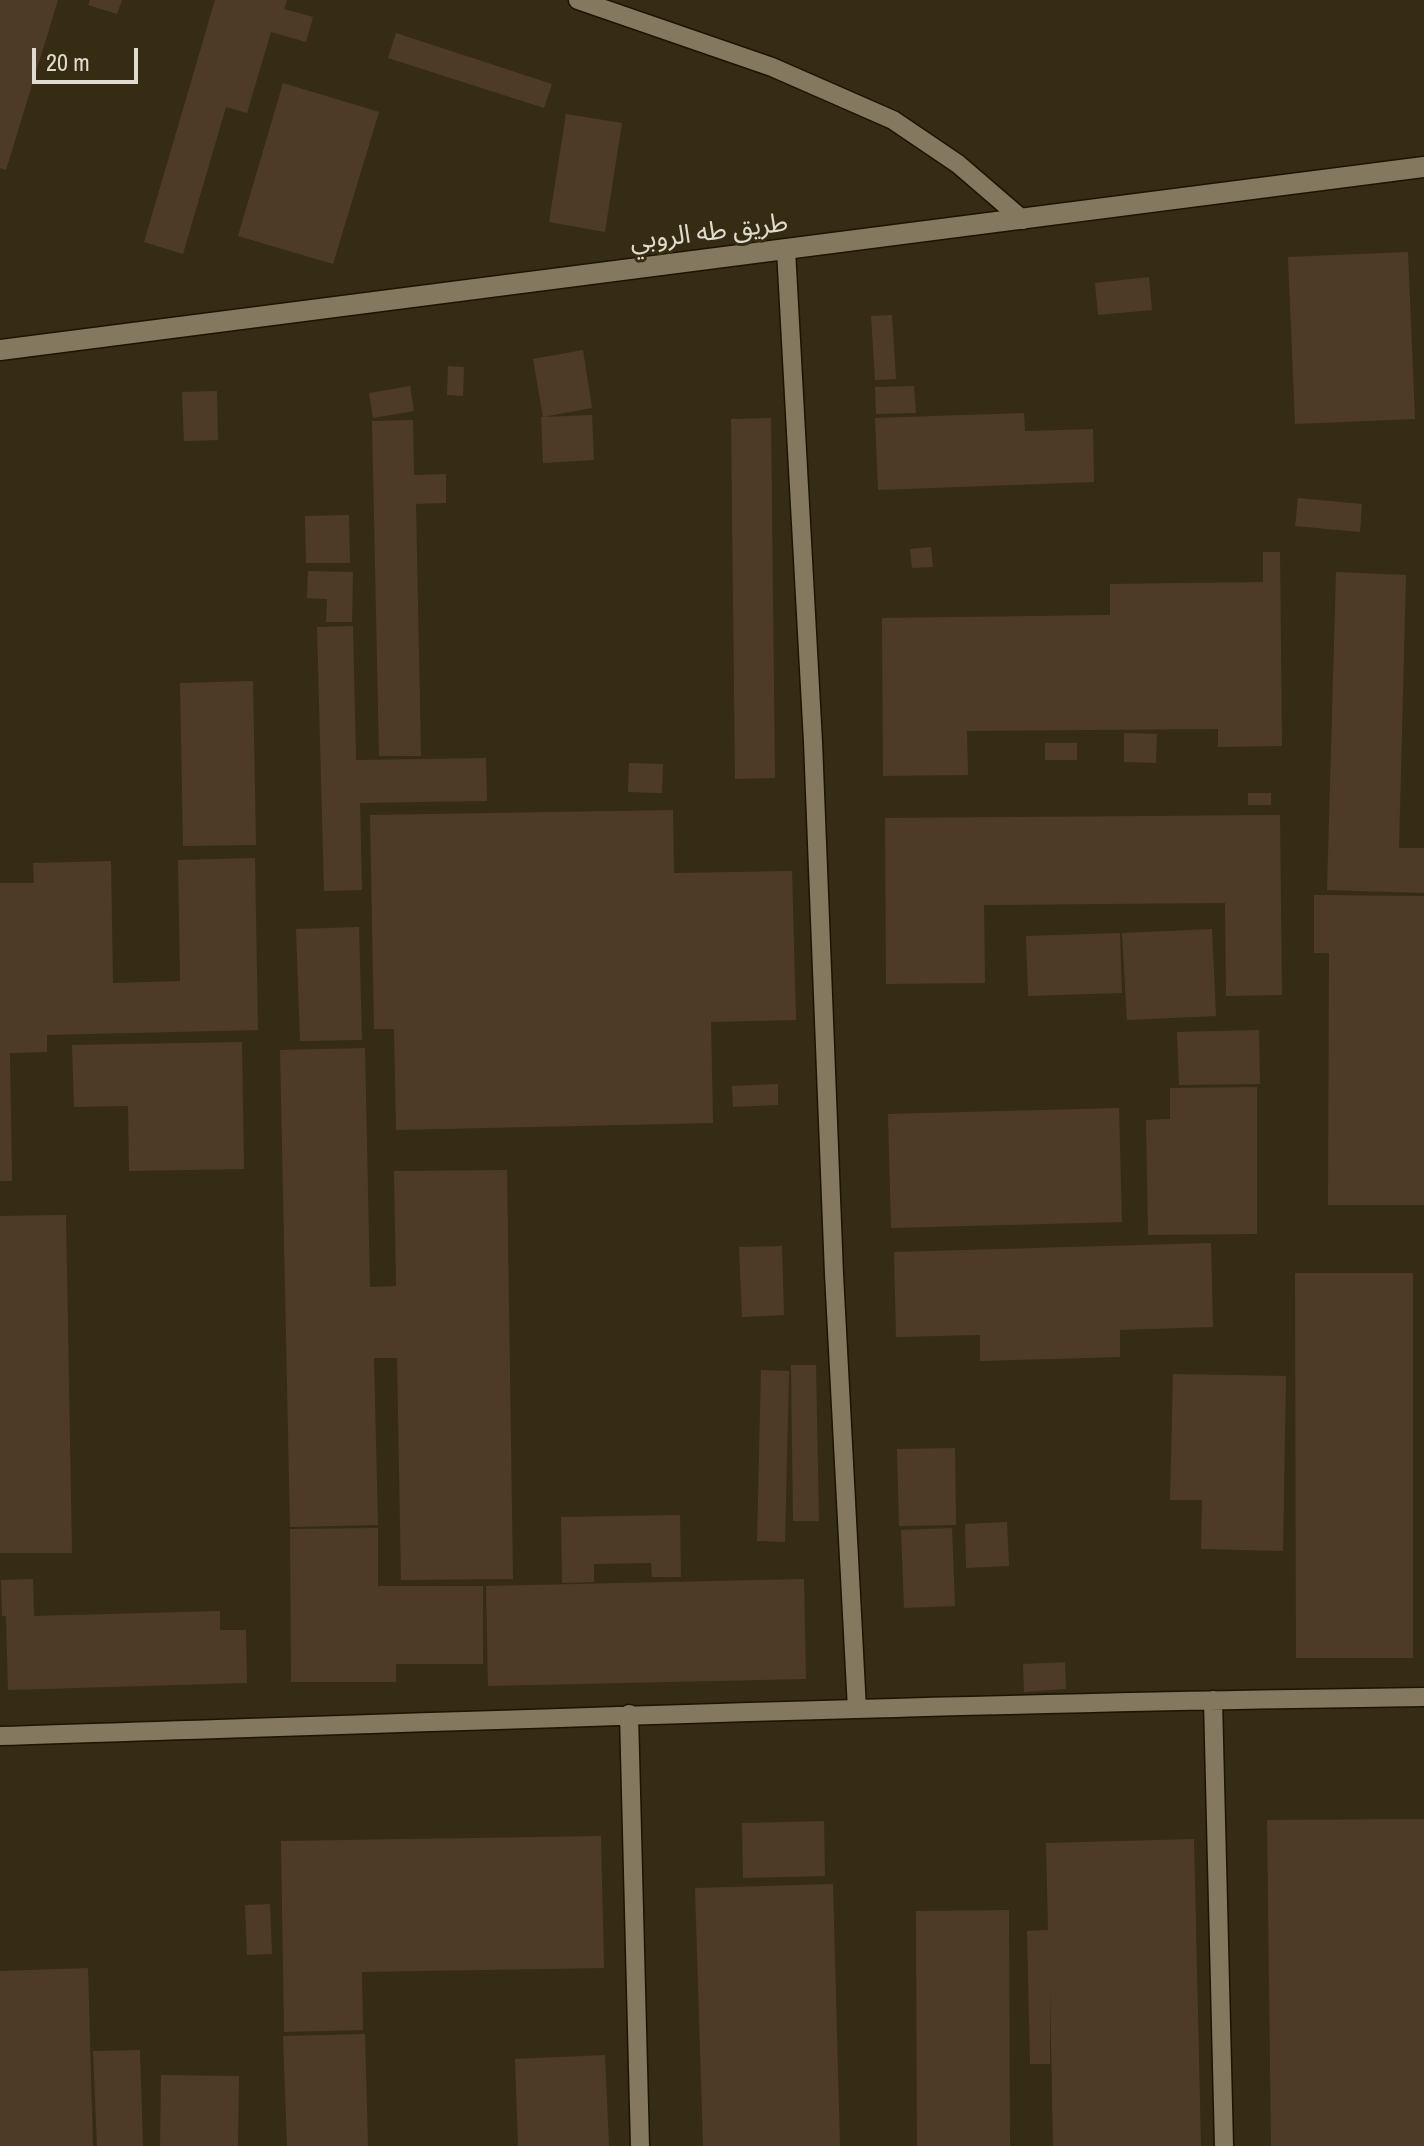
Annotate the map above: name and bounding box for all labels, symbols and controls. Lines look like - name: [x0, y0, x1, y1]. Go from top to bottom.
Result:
- scale bar: [36, 32, 142, 82]
- text: 20 m: [46, 46, 90, 78]
- street label: طريق طه الروبي: [628, 208, 790, 258]

